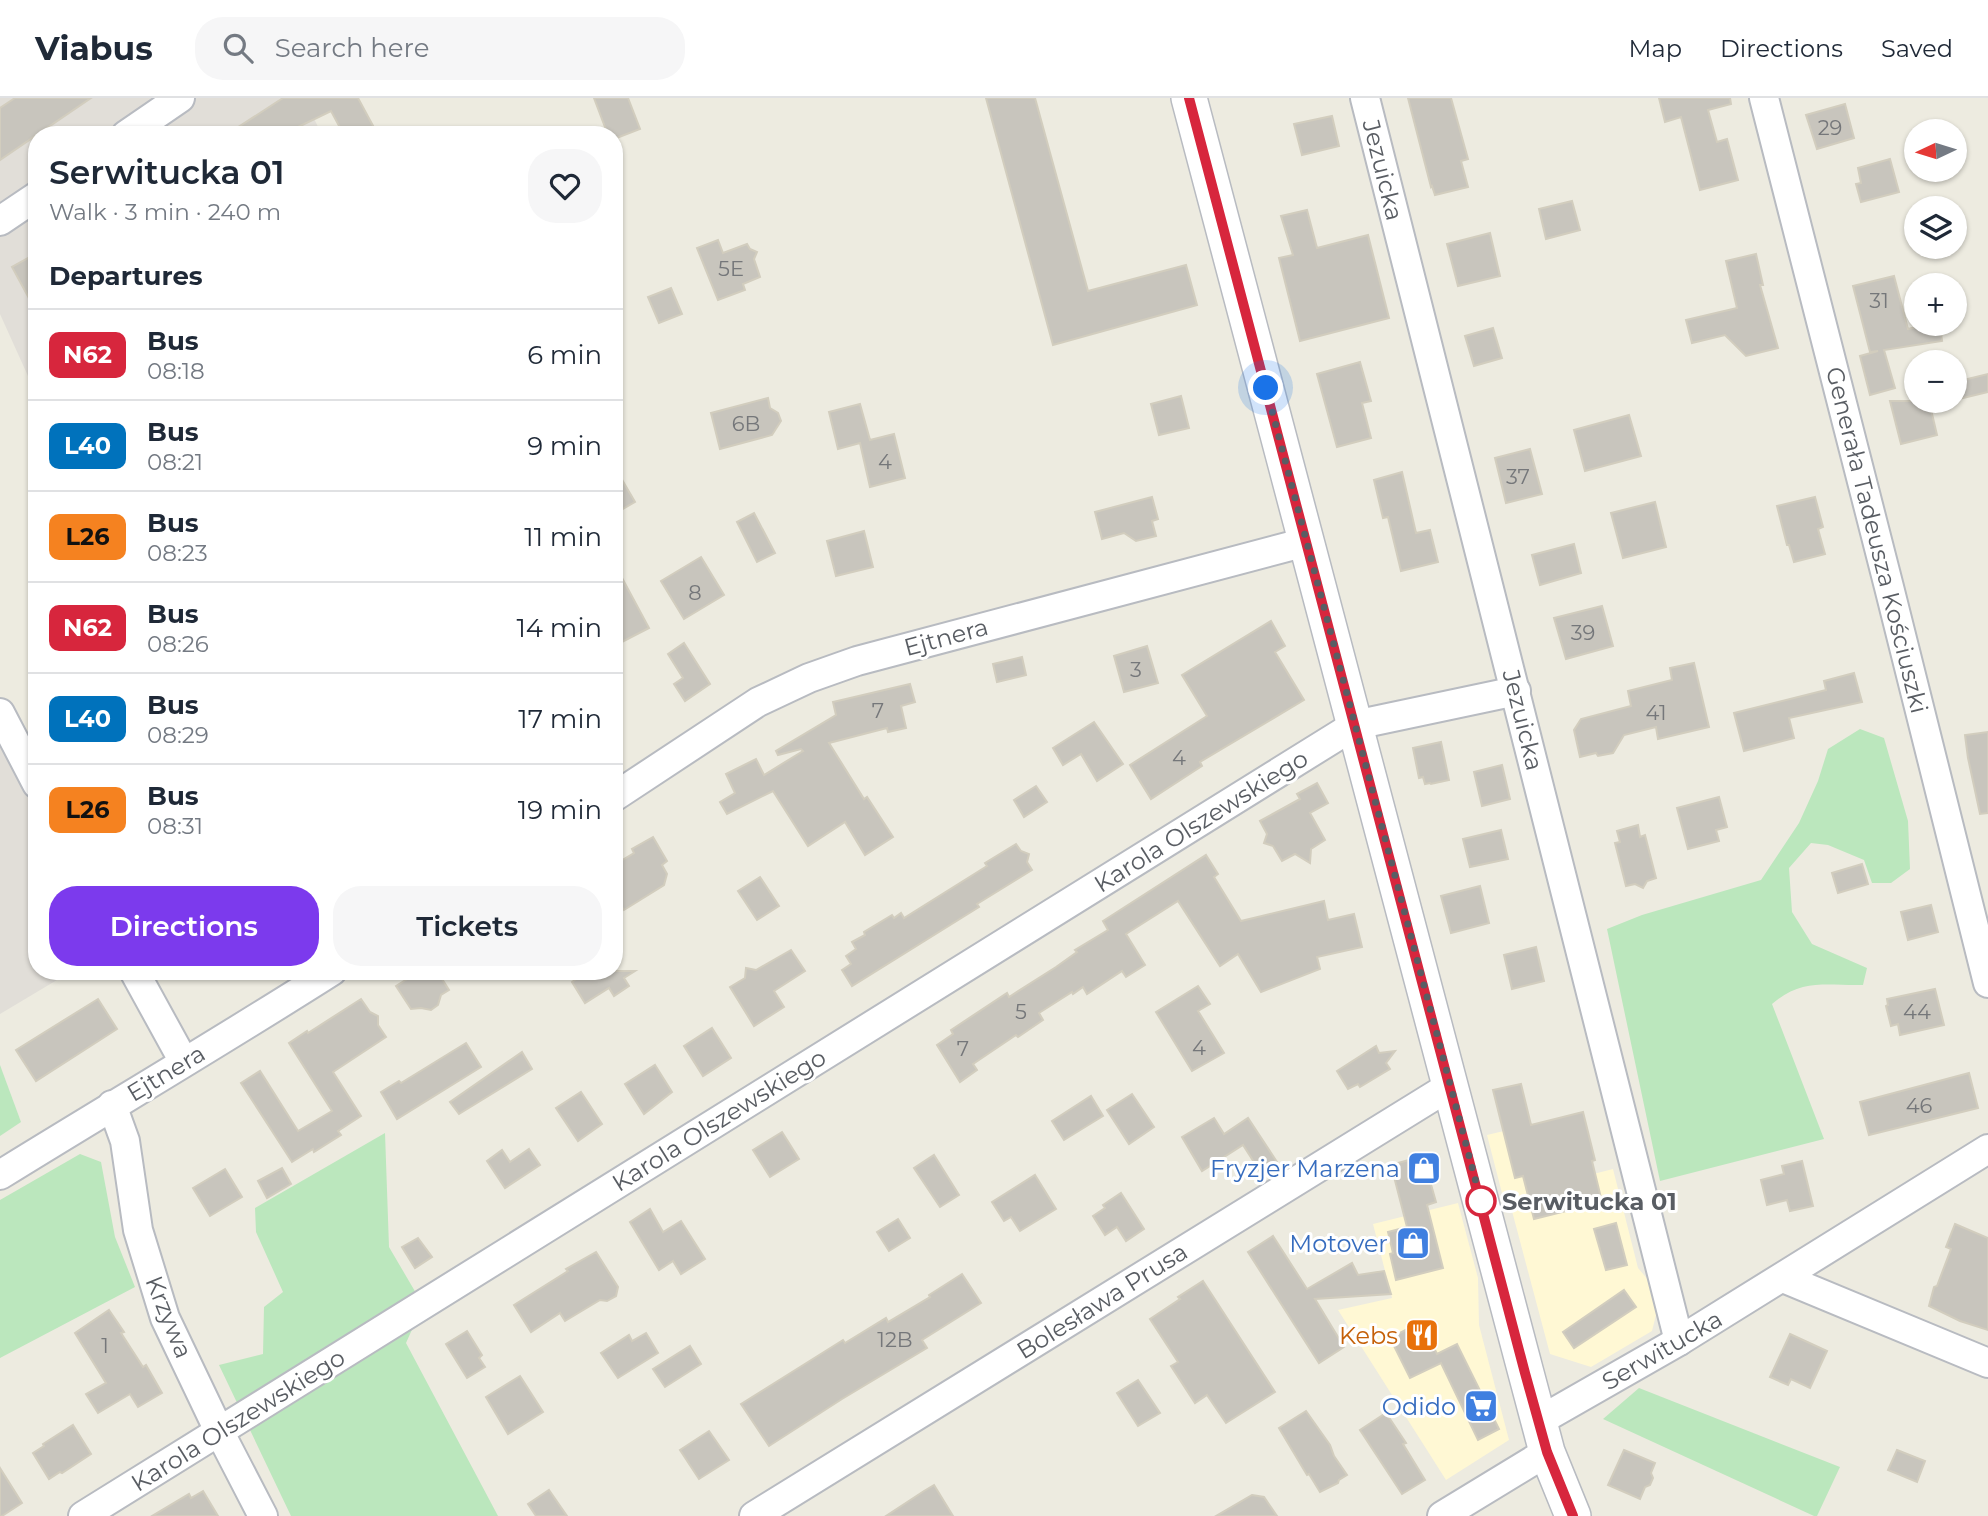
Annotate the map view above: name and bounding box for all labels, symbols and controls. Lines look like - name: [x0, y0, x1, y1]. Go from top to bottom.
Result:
- search box: [195, 17, 685, 80]
- text: Viabus: [35, 28, 153, 68]
- icon: search: [219, 29, 257, 67]
- text: Search here: [275, 32, 429, 64]
- text: Map: [1629, 34, 1682, 63]
- text: Directions: [1720, 34, 1843, 63]
- text: Saved: [1881, 34, 1953, 63]
- house number: 29: [1818, 115, 1842, 140]
- street label: Jezuicka: [1356, 116, 1410, 223]
- north arrow: [1904, 119, 1967, 182]
- map controls: [1904, 119, 1967, 413]
- button: heart: [528, 149, 602, 223]
- text: Serwitucka 01: [49, 152, 284, 192]
- button: layers: [1904, 196, 1967, 259]
- text: Walk · 3 min · 240 m: [49, 198, 281, 226]
- house number: 5E: [718, 256, 744, 281]
- text: Departures: [49, 260, 203, 292]
- button: +: [1904, 273, 1967, 336]
- house number: 31: [1869, 288, 1889, 313]
- text: Bus: [147, 325, 199, 357]
- text: 6 min: [527, 339, 602, 371]
- text: N62: [63, 340, 112, 369]
- button: −: [1904, 350, 1967, 413]
- text: 08:18: [147, 357, 205, 385]
- street label: Generała Tadeusza Kościuszki: [1820, 364, 1934, 716]
- your location: [1248, 370, 1283, 405]
- house number: 6B: [732, 411, 760, 436]
- text: Bus: [147, 416, 199, 448]
- text: 9 min: [527, 430, 602, 462]
- text: L40: [64, 431, 111, 460]
- text: 08:21: [147, 448, 203, 476]
- house number: 4: [878, 449, 892, 474]
- house number: 37: [1506, 464, 1530, 489]
- text: Bus: [147, 507, 199, 539]
- text: 11 min: [524, 521, 602, 553]
- text: L26: [66, 522, 109, 551]
- text: 08:23: [147, 539, 208, 567]
- house number: 8: [688, 580, 702, 605]
- text: Bus: [147, 598, 199, 630]
- text: 14 min: [516, 612, 602, 644]
- street label: Ejtnera: [901, 612, 991, 662]
- text: N62: [63, 613, 112, 642]
- house number: 39: [1571, 620, 1595, 645]
- text: 08:26: [147, 630, 209, 658]
- house number: 3: [1130, 657, 1142, 682]
- street label: Jezuicka: [1496, 666, 1550, 773]
- text: Bus: [147, 689, 199, 721]
- house number: 7: [872, 698, 884, 723]
- house number: 41: [1646, 700, 1666, 725]
- text: 17 min: [518, 703, 602, 735]
- text: L40: [64, 704, 111, 733]
- text: 08:29: [147, 721, 209, 749]
- street label: Karola Olszewskiego: [1089, 743, 1313, 899]
- house number: 4: [1172, 745, 1186, 770]
- text: Bus: [147, 780, 199, 812]
- text: 19 min: [518, 794, 602, 826]
- text: L26: [66, 795, 109, 824]
- text: 08:31: [147, 812, 203, 840]
- button: Directions: [49, 886, 319, 966]
- button: Tickets: [333, 886, 602, 966]
- house number: 5: [1015, 999, 1027, 1024]
- house number: 44: [1903, 999, 1931, 1024]
- house number: 4: [1192, 1035, 1206, 1060]
- house number: 7: [957, 1036, 969, 1061]
- street label: Ejtnera: [122, 1038, 210, 1108]
- street label: Karola Olszewskiego: [607, 1042, 831, 1198]
- house number: 46: [1906, 1093, 1933, 1118]
- shop icon: Fryzjer Marzena: [1405, 1149, 1443, 1187]
- place label: Fryzjer Marzena: [1210, 1154, 1400, 1183]
- marker: Serwitucka 01: [1466, 1186, 1496, 1216]
- place label: Serwitucka 01: [1502, 1187, 1677, 1216]
- shop icon: Motover: [1394, 1224, 1432, 1262]
- place label: Motover: [1289, 1229, 1388, 1258]
- street label: Bolesława Prusa: [1011, 1237, 1193, 1365]
- street label: Krzywa: [139, 1272, 199, 1362]
- street label: Serwitucka: [1597, 1304, 1727, 1396]
- restaurant icon: Kebs: [1403, 1316, 1441, 1354]
- place label: Kebs: [1339, 1321, 1398, 1350]
- house number: 12B: [877, 1327, 913, 1352]
- house number: 1: [101, 1333, 109, 1358]
- street label: Karola Olszewskiego: [126, 1342, 350, 1498]
- supermarket icon: Odido: [1462, 1387, 1500, 1425]
- place label: Odido: [1382, 1392, 1456, 1421]

